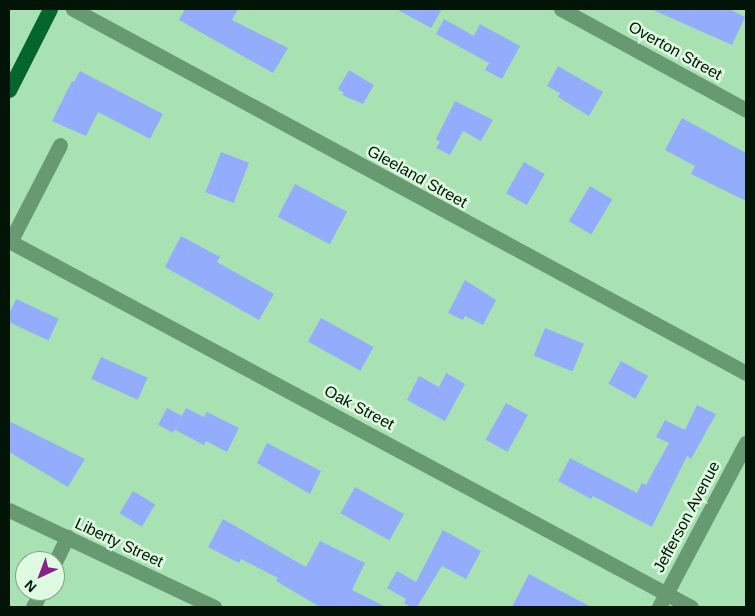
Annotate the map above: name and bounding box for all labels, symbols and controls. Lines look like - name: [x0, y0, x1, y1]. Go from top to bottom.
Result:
- street label: Overton Street: [625, 17, 725, 85]
- street label: Gleeland Street: [364, 142, 470, 212]
- street label: Oak Street: [321, 382, 397, 434]
- street label: Jefferson Avenue: [649, 458, 725, 576]
- street label: Liberty Street: [72, 514, 166, 572]
- north arrow: [15, 551, 65, 601]
- text: N: [21, 577, 40, 596]

